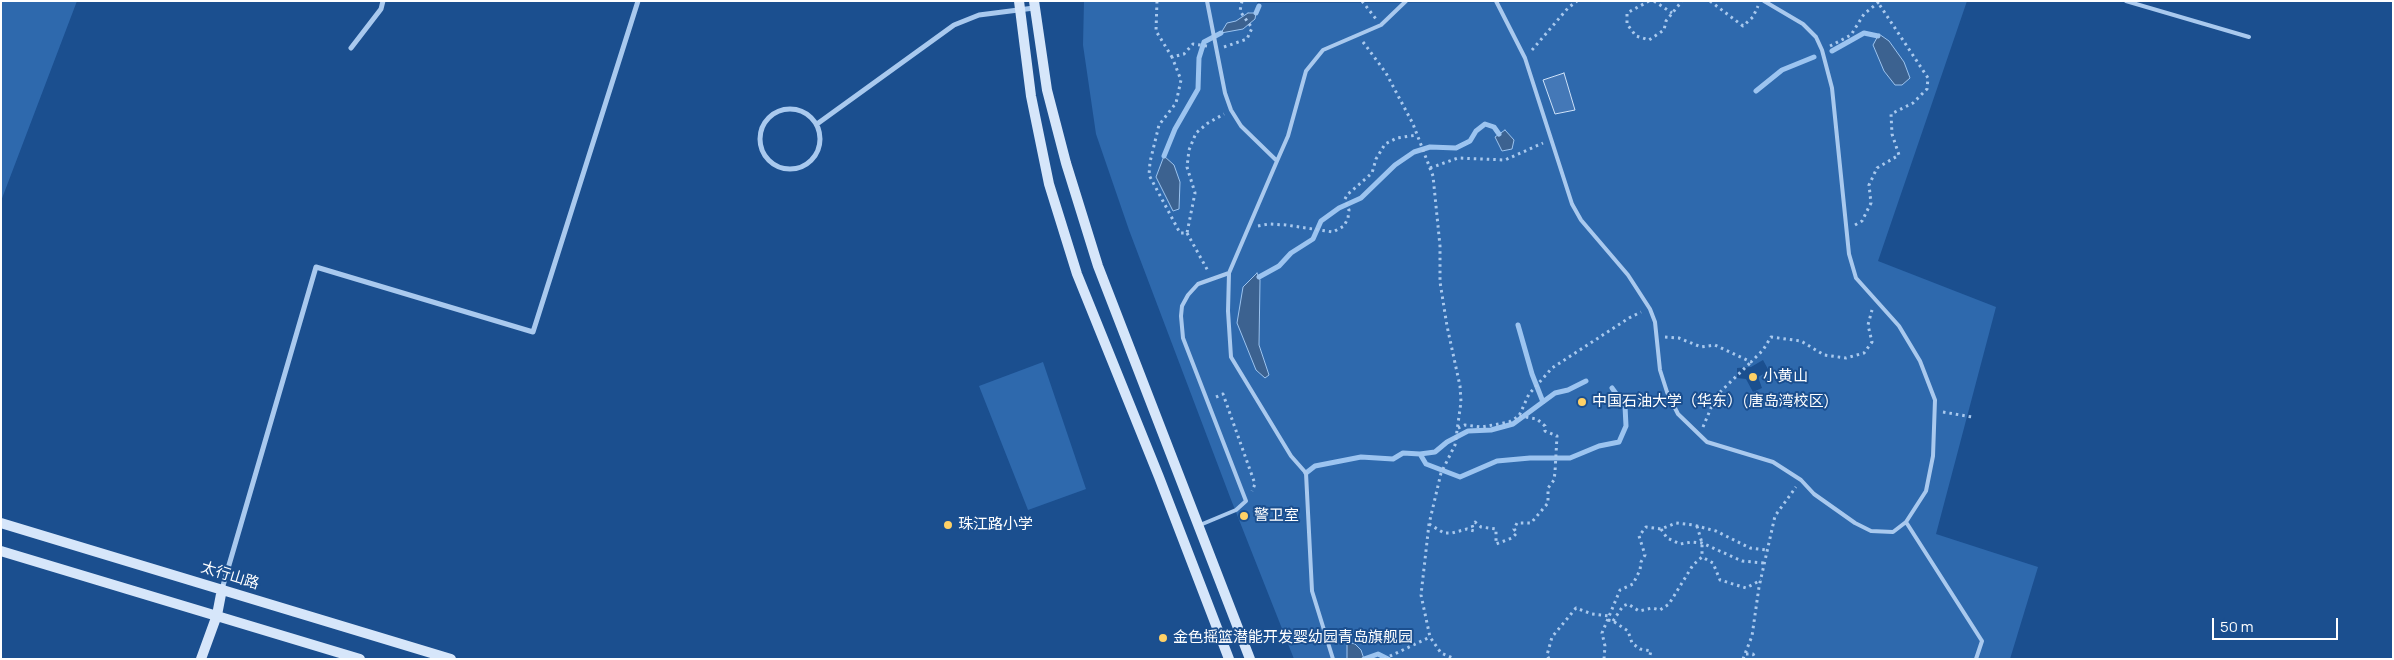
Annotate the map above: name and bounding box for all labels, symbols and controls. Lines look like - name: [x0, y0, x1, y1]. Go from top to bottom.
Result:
- place label: 小黄山: [1763, 368, 1808, 386]
- marker: 小黄山: [1747, 371, 1759, 383]
- place label: 中国石油大学（华东）(唐岛湾校区): [1592, 393, 1830, 411]
- marker: 中国石油大学（华东）(唐岛湾校区): [1576, 396, 1588, 408]
- place label: 警卫室: [1254, 507, 1299, 525]
- marker: 警卫室: [1238, 510, 1250, 522]
- place label: 珠江路小学: [958, 516, 1033, 534]
- marker: 珠江路小学: [942, 519, 954, 531]
- street label: 太行山路: [199, 559, 261, 593]
- scale bar: [2214, 608, 2340, 640]
- text: 50 m: [2220, 616, 2254, 637]
- place label: 金色摇篮潜能开发婴幼园青岛旗舰园: [1173, 629, 1413, 647]
- marker: 金色摇篮潜能开发婴幼园青岛旗舰园: [1157, 632, 1169, 644]

